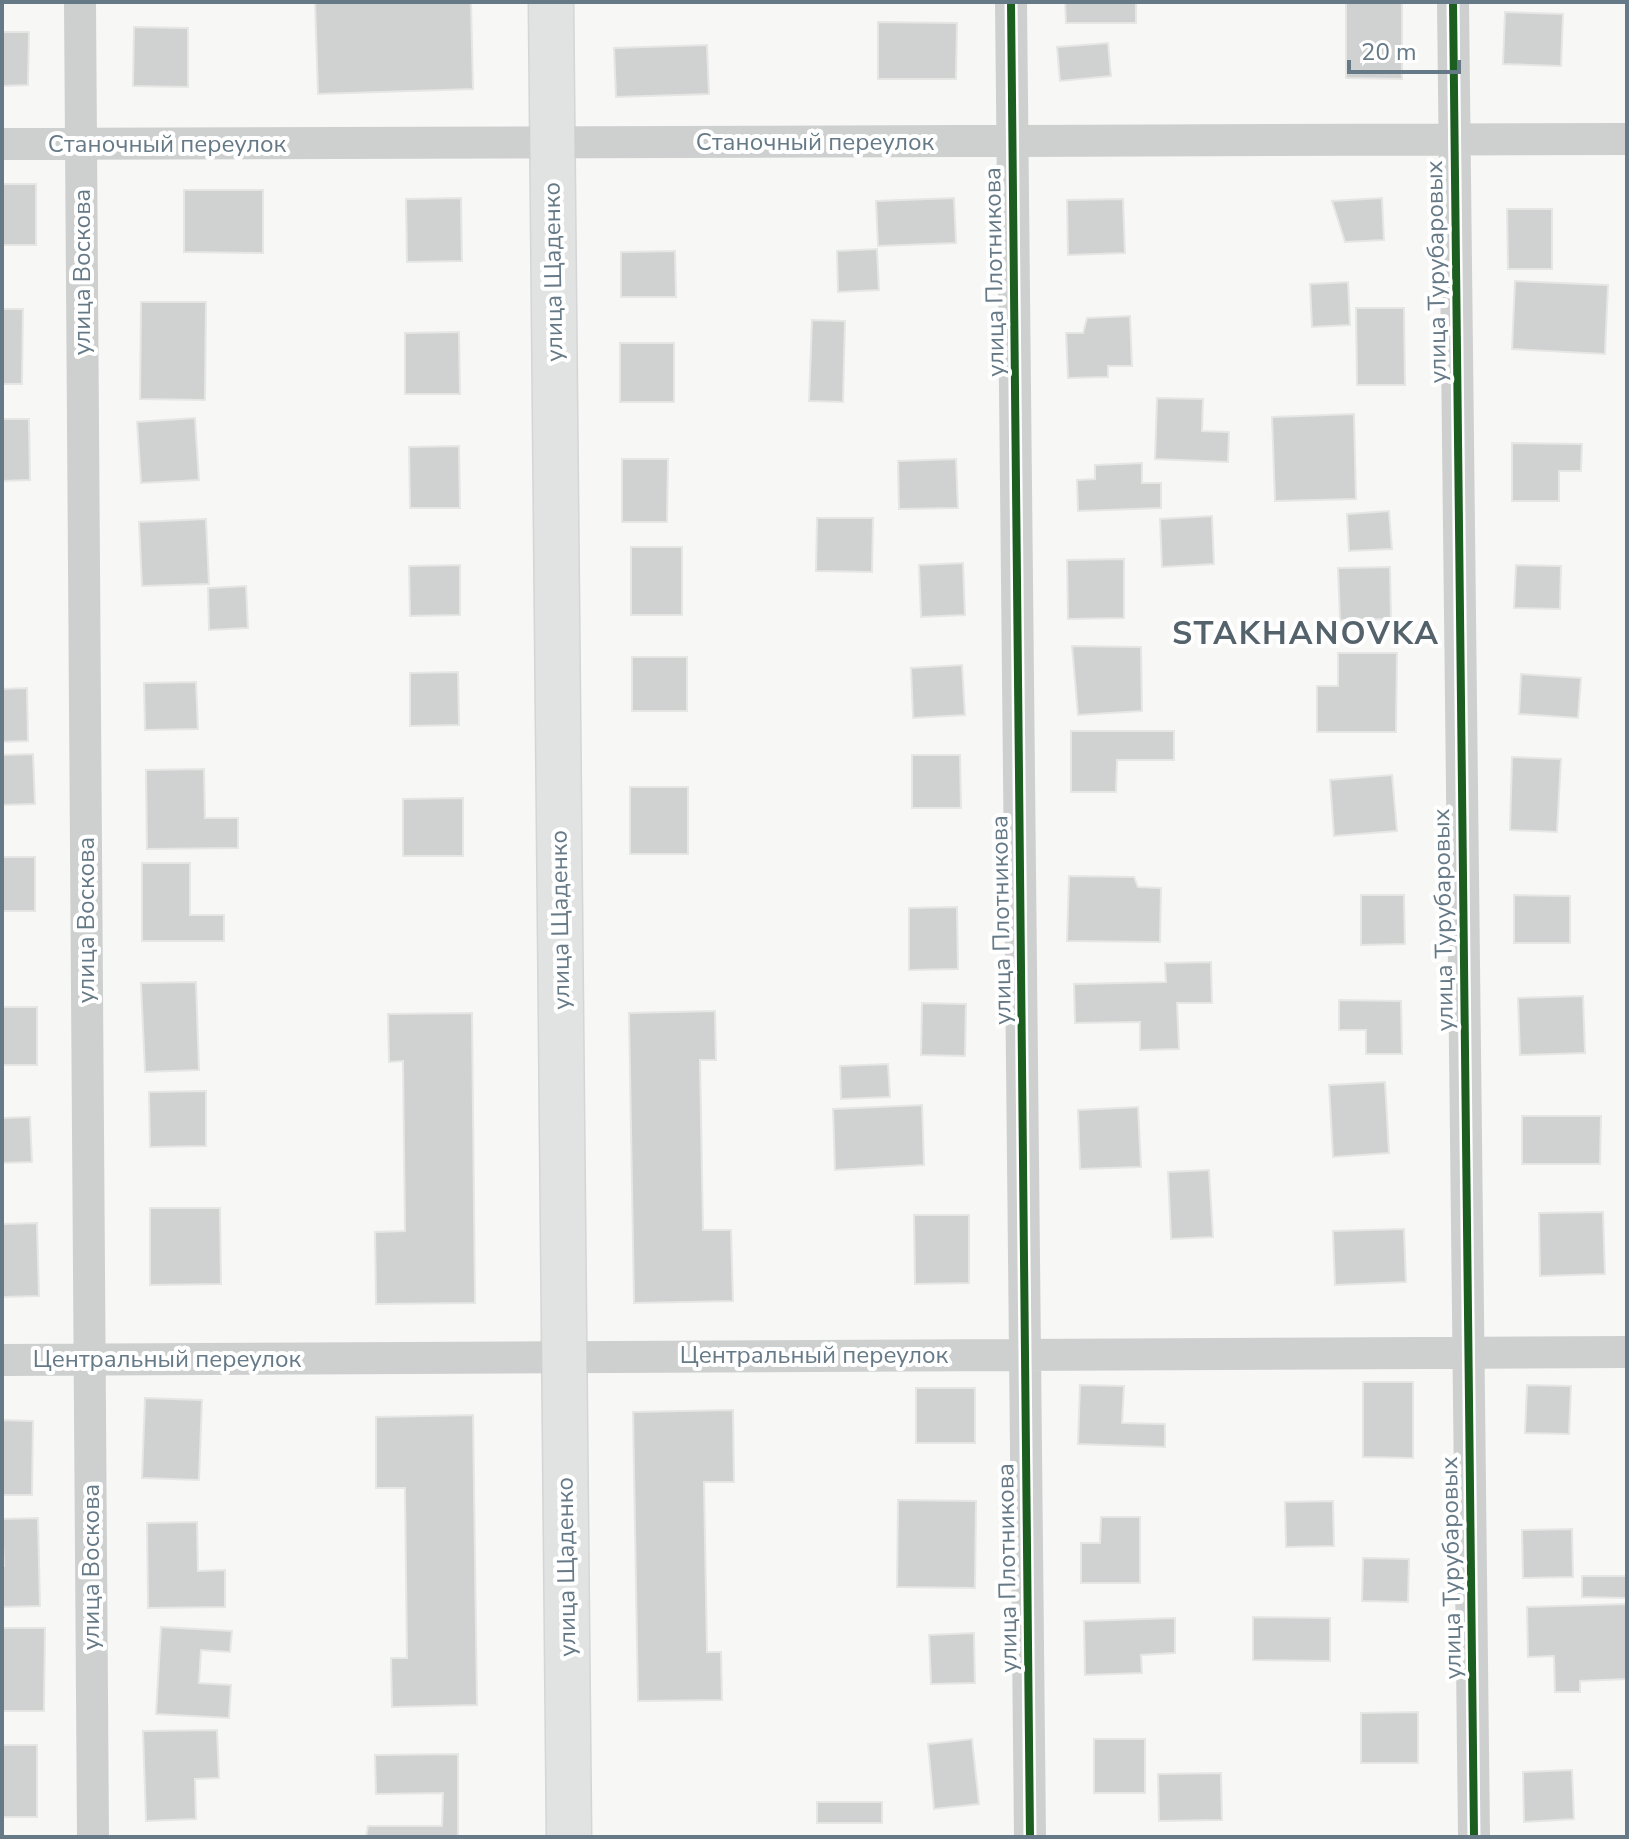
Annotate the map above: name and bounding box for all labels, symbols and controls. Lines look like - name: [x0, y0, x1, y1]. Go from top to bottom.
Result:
- scale bar: [1349, 24, 1459, 74]
- text: 20 m: [1361, 36, 1417, 68]
- street label: Станочный переулок: [696, 126, 935, 158]
- street label: Станочный переулок: [48, 128, 287, 160]
- street label: улица Турубаровых: [1418, 160, 1454, 384]
- street label: улица Плотникова: [976, 167, 1012, 377]
- street label: улица Щаденко: [535, 182, 571, 362]
- street label: улица Воскова: [66, 189, 98, 355]
- district label: STAKHANOVKA: [1172, 612, 1440, 655]
- street label: улица Турубаровых: [1425, 808, 1461, 1032]
- street label: улица Плотникова: [983, 815, 1019, 1025]
- street label: улица Щаденко: [542, 830, 578, 1010]
- street label: улица Воскова: [70, 837, 102, 1003]
- street label: Центральный переулок: [680, 1339, 949, 1371]
- street label: Центральный переулок: [33, 1343, 302, 1375]
- street label: улица Турубаровых: [1433, 1456, 1469, 1680]
- street label: улица Плотникова: [989, 1463, 1025, 1673]
- street label: улица Щаденко: [548, 1477, 584, 1657]
- street label: улица Воскова: [75, 1484, 107, 1650]

